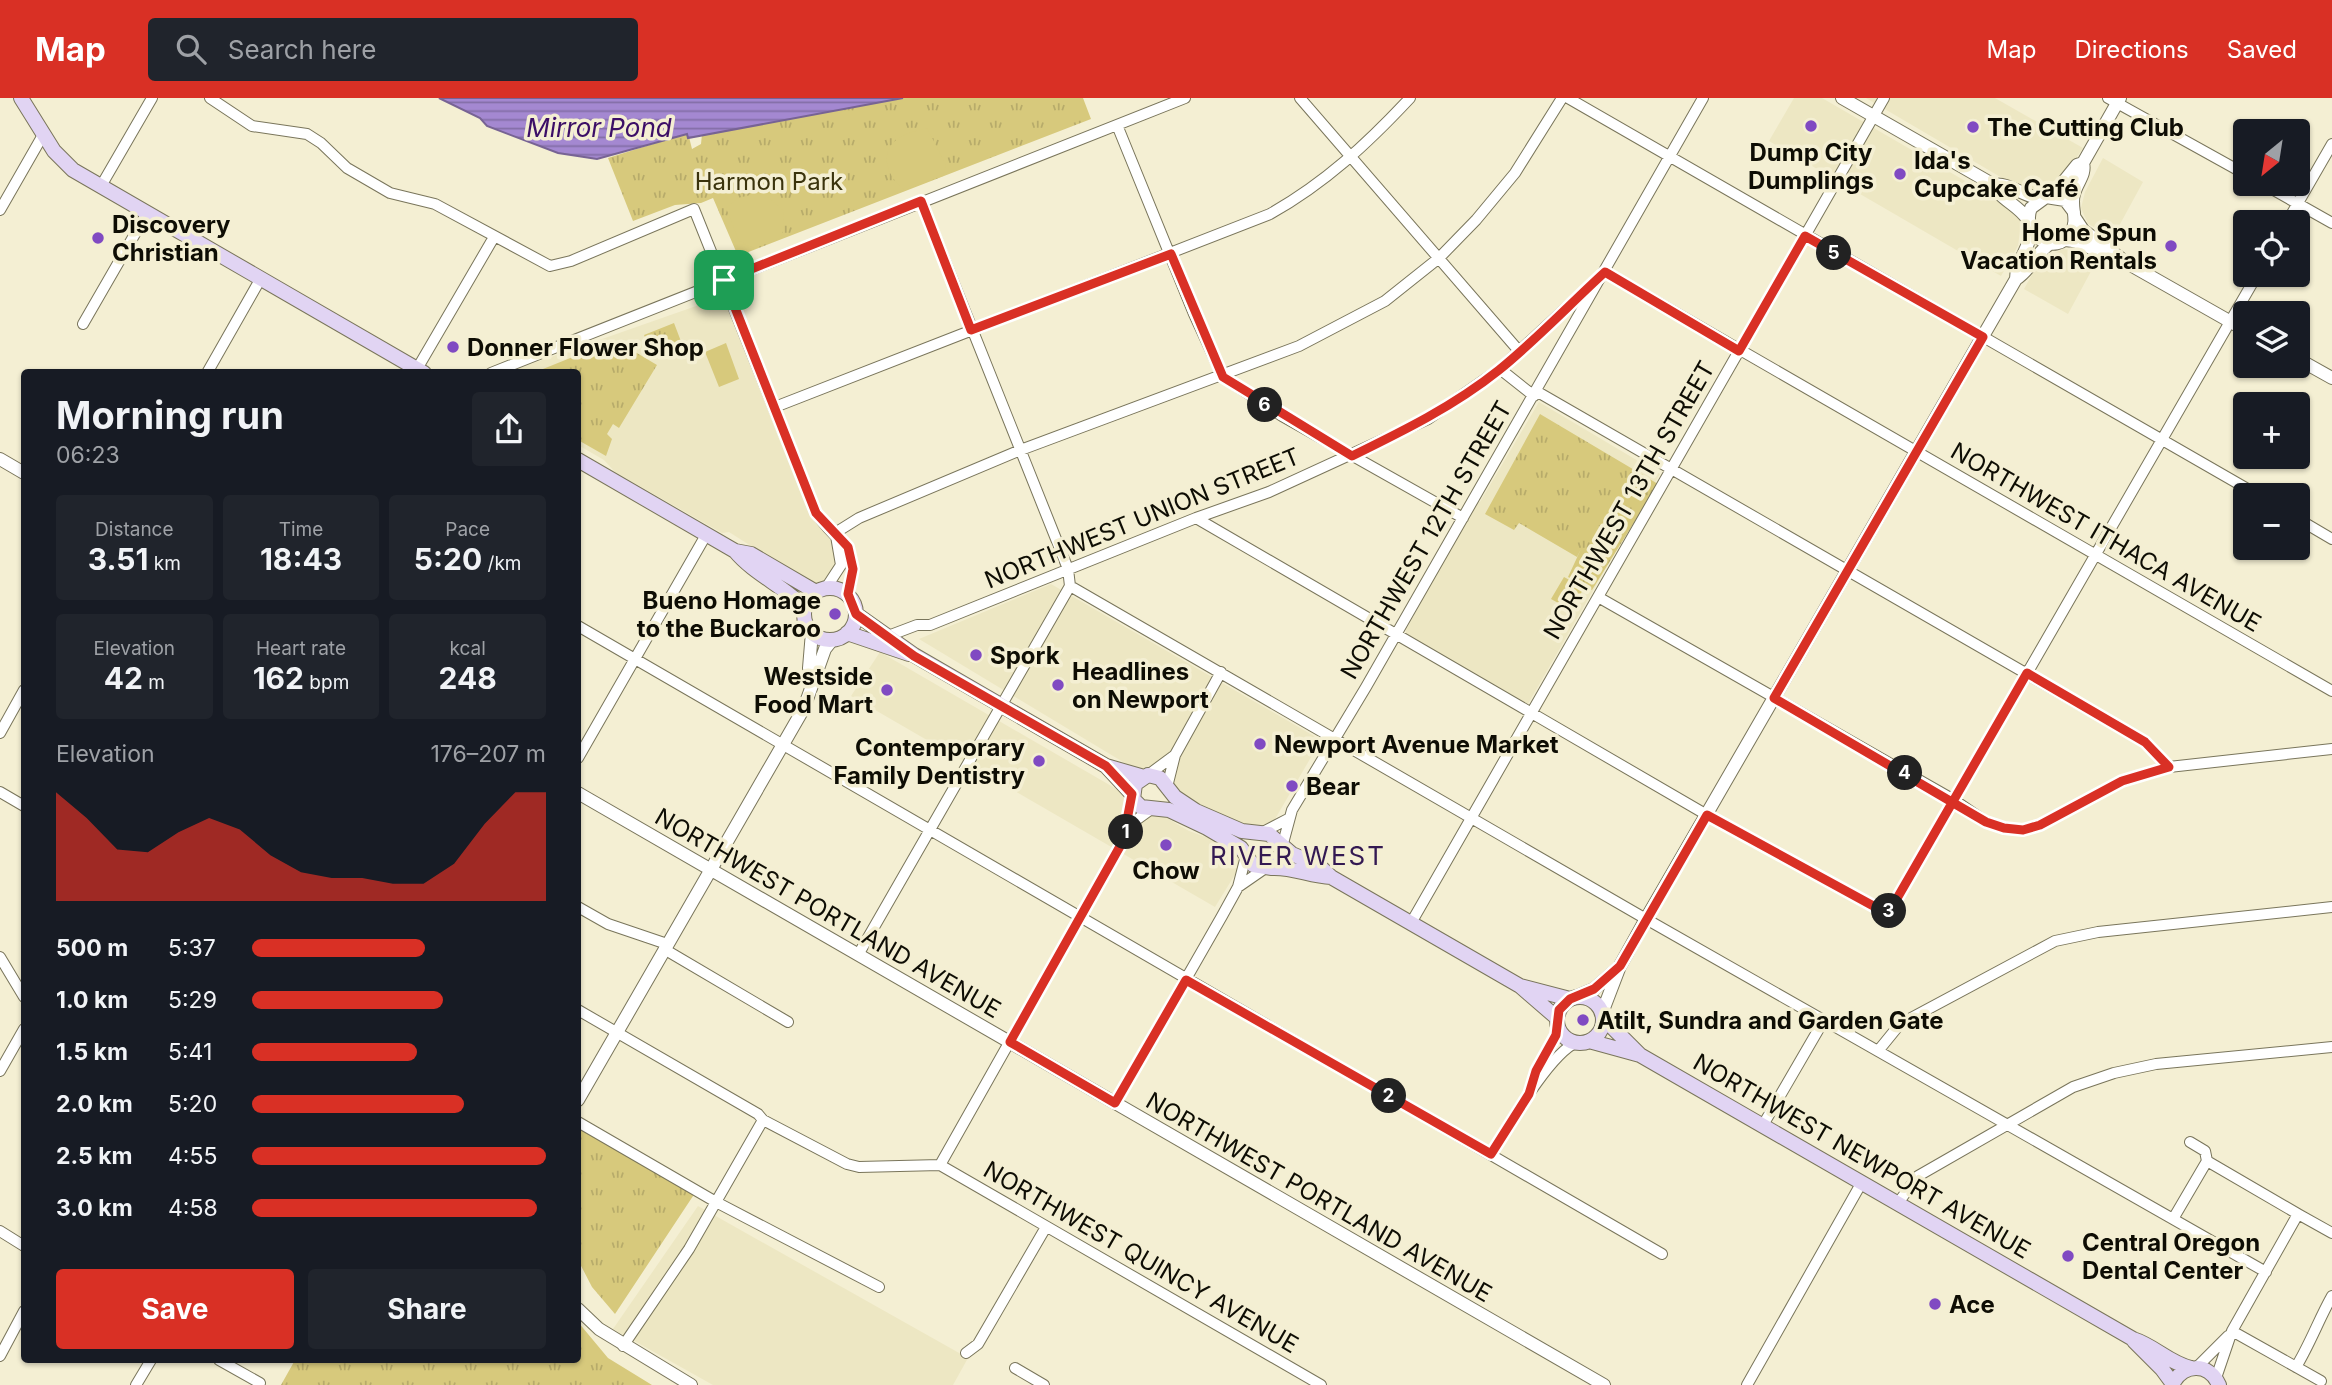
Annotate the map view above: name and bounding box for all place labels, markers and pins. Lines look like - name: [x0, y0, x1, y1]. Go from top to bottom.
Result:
- place label: The Cutting Club: [1987, 113, 2184, 142]
- marker: Dump City Dumplings: [1803, 118, 1819, 134]
- marker: The Cutting Club: [1965, 119, 1981, 135]
- place label: Dump City Dumplings: [1748, 138, 1874, 195]
- place label: Ida's Cupcake Café: [1914, 146, 2079, 203]
- marker: Ida's Cupcake Café: [1892, 166, 1908, 182]
- place label: Discovery Christian: [112, 210, 231, 267]
- place label: Home Spun Vacation Rentals: [1960, 218, 2157, 275]
- marker: Discovery Christian: [90, 230, 106, 246]
- pin: 5: [1816, 236, 1852, 270]
- marker: Home Spun Vacation Rentals: [2163, 238, 2179, 254]
- pin: [694, 250, 754, 310]
- place label: Donner Flower Shop: [467, 333, 704, 362]
- marker: Donner Flower Shop: [445, 339, 461, 355]
- pin: 6: [1248, 388, 1282, 422]
- place label: Bueno Homage to the Buckaroo: [637, 586, 821, 643]
- marker: Bueno Homage to the Buckaroo: [827, 606, 843, 622]
- place label: Spork: [990, 641, 1060, 670]
- marker: Spork: [968, 647, 984, 663]
- place label: Headlines on Newport: [1072, 657, 1209, 714]
- place label: Westside Food Mart: [754, 662, 873, 719]
- marker: Headlines on Newport: [1050, 677, 1066, 693]
- marker: Westside Food Mart: [879, 682, 895, 698]
- place label: Newport Avenue Market: [1274, 730, 1559, 759]
- place label: Contemporary Family Dentistry: [833, 733, 1026, 790]
- marker: Newport Avenue Market: [1252, 736, 1268, 752]
- marker: Contemporary Family Dentistry: [1031, 753, 1047, 769]
- pin: 4: [1888, 756, 1923, 790]
- place label: Bear: [1306, 772, 1360, 801]
- marker: Bear: [1284, 778, 1300, 794]
- pin: 1: [1108, 814, 1144, 850]
- marker: Chow: [1158, 837, 1174, 853]
- place label: Chow: [1132, 856, 1200, 885]
- pin: 3: [1871, 894, 1906, 928]
- place label: Atilt, Sundra and Garden Gate: [1597, 1006, 1944, 1035]
- marker: Atilt, Sundra and Garden Gate: [1575, 1012, 1591, 1028]
- pin: 2: [1372, 1079, 1406, 1114]
- place label: Central Oregon Dental Center: [2082, 1228, 2260, 1285]
- marker: Central Oregon Dental Center: [2060, 1248, 2076, 1264]
- place label: Ace: [1949, 1290, 1995, 1319]
- marker: Ace: [1927, 1296, 1943, 1312]

